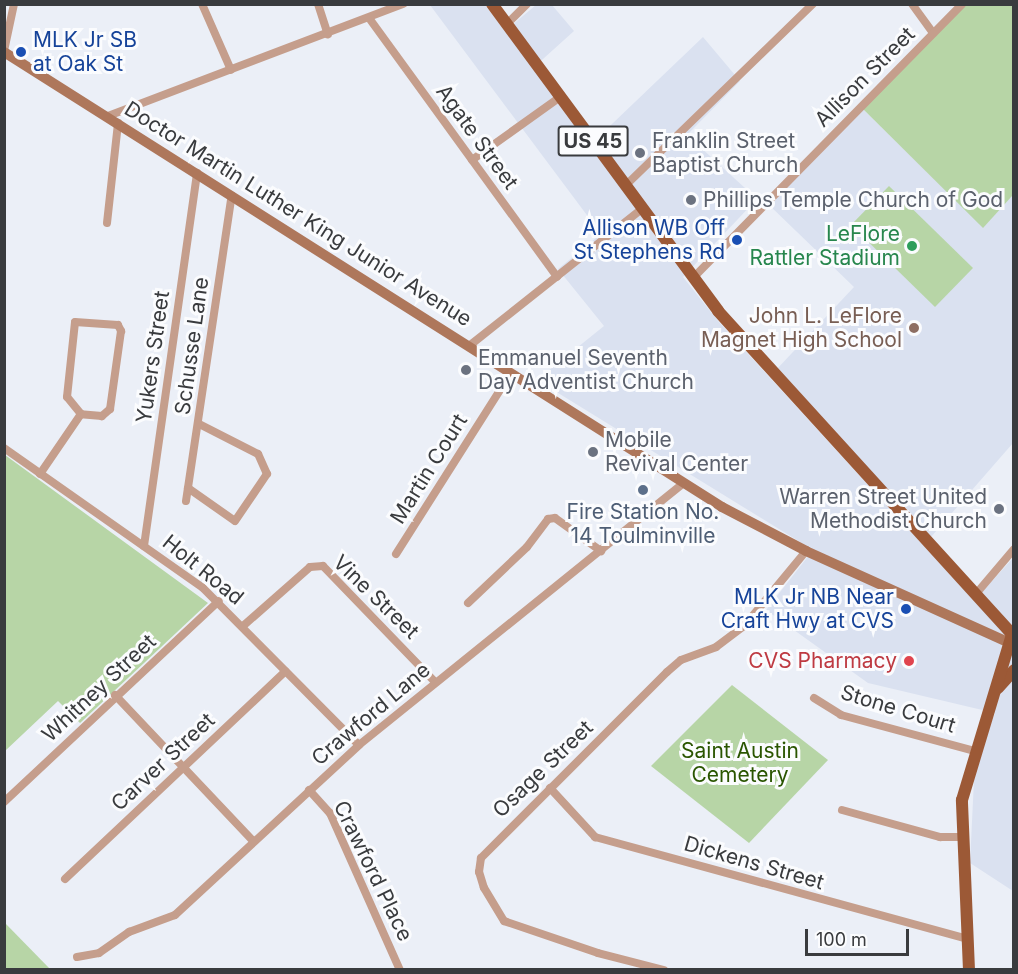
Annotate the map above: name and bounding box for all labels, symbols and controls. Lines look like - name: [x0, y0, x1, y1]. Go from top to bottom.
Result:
- street label: Allison Street: [810, 22, 920, 132]
- place label: MLK Jr SB at Oak St: [33, 27, 137, 77]
- marker: MLK Jr SB at Oak St: [14, 45, 28, 59]
- street label: Agate Street: [431, 80, 523, 194]
- street label: Doctor Martin Luther King Junior Avenue: [120, 96, 476, 332]
- road number: US 45: [557, 124, 629, 158]
- place label: Franklin Street Baptist Church: [652, 128, 798, 178]
- marker: Franklin Street Baptist Church: [633, 146, 647, 160]
- place label: Phillips Temple Church of God: [703, 187, 1003, 213]
- marker: Phillips Temple Church of God: [684, 193, 698, 207]
- place label: Allison WB Off St Stephens Rd: [573, 215, 725, 265]
- place label: LeFlore Rattler Stadium: [749, 221, 900, 271]
- marker: Allison WB Off St Stephens Rd: [730, 233, 744, 247]
- marker: LeFlore Rattler Stadium: [905, 239, 919, 253]
- street label: Schusse Lane: [170, 275, 214, 417]
- street label: Yukers Street: [131, 289, 175, 425]
- place label: John L. LeFlore Magnet High School: [701, 303, 902, 353]
- marker: John L. LeFlore Magnet High School: [907, 321, 921, 335]
- place label: Emmanuel Seventh Day Adventist Church: [478, 345, 694, 395]
- marker: Emmanuel Seventh Day Adventist Church: [459, 363, 473, 377]
- street label: Martin Court: [385, 409, 473, 529]
- place label: Mobile Revival Center: [605, 427, 748, 477]
- marker: Mobile Revival Center: [586, 445, 600, 459]
- marker: Fire Station No. 14 Toulminville: [636, 483, 650, 497]
- place label: Warren Street United Methodist Church: [779, 484, 987, 534]
- place label: Fire Station No. 14 Toulminville: [567, 499, 719, 549]
- marker: Warren Street United Methodist Church: [992, 502, 1006, 516]
- street label: Holt Road: [157, 530, 249, 610]
- street label: Vine Street: [328, 550, 424, 644]
- place label: MLK Jr NB Near Craft Hwy at CVS: [721, 584, 894, 634]
- marker: MLK Jr NB Near Craft Hwy at CVS: [899, 602, 913, 616]
- street label: Whitney Street: [37, 629, 161, 747]
- place label: CVS Pharmacy: [748, 648, 897, 674]
- marker: CVS Pharmacy: [902, 654, 916, 668]
- street label: Crawford Lane: [307, 657, 435, 771]
- street label: Stone Court: [838, 680, 958, 738]
- street label: Carver Street: [106, 708, 220, 816]
- street label: Osage Street: [488, 715, 598, 823]
- park label: Saint Austin Cemetery: [681, 738, 799, 788]
- street label: Crawford Place: [328, 797, 418, 945]
- street label: Dickens Street: [681, 831, 827, 895]
- scale bar: [808, 917, 912, 955]
- text: 100 m: [816, 929, 867, 950]

